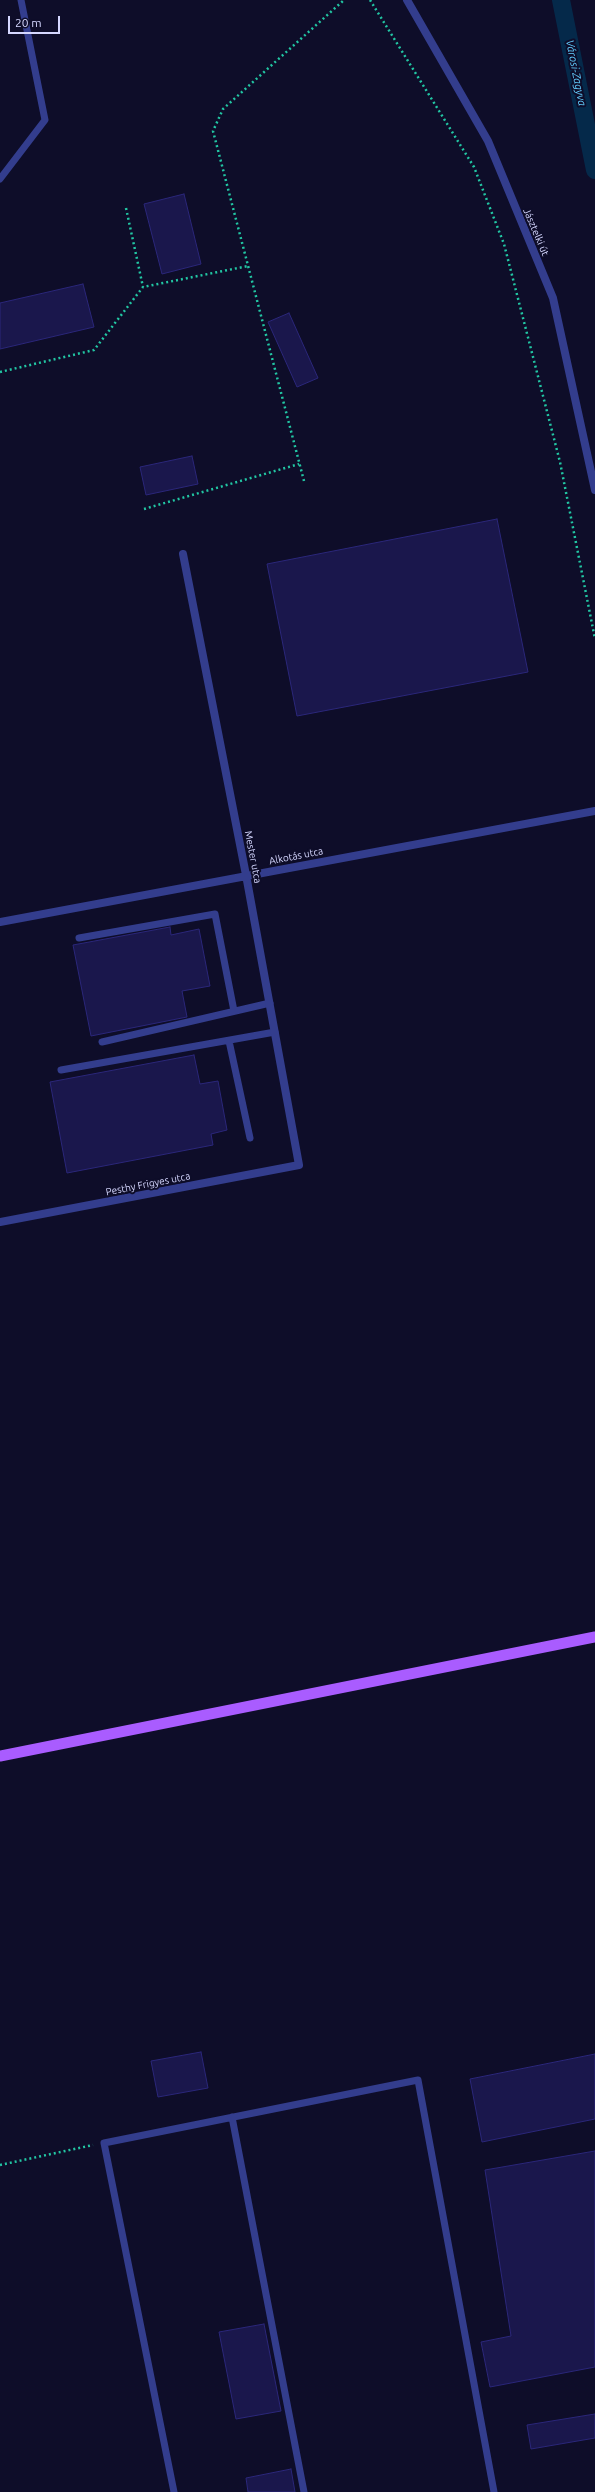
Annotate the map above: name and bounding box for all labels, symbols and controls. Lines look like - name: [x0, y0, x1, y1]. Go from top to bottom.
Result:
- scale bar: [10, 8, 62, 34]
- text: 20 m: [15, 16, 42, 29]
- water label: Városi-Zagyva: [563, 39, 589, 107]
- street label: Jásztelki út: [521, 206, 551, 258]
- street label: Mester utca: [242, 830, 264, 884]
- street label: Alkotás utca: [268, 845, 324, 867]
- street label: Pesthy Frigyes utca: [105, 1170, 191, 1198]

